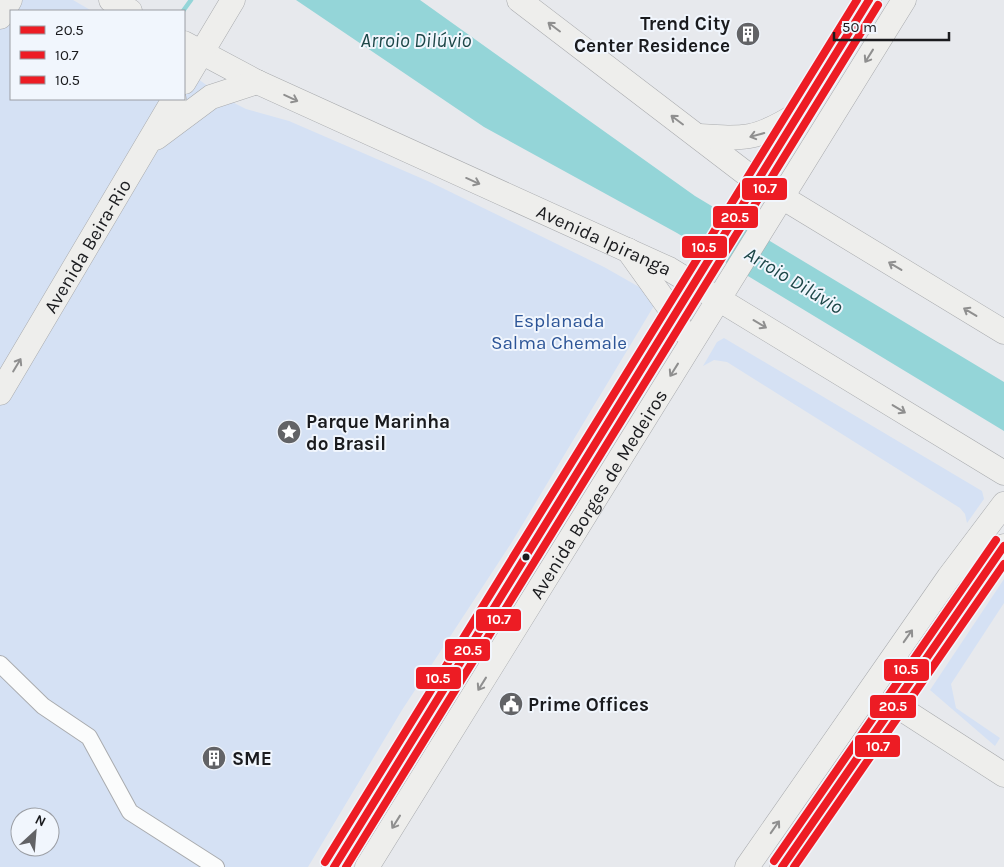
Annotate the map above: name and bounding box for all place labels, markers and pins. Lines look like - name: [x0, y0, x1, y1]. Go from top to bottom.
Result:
- place label: Trend City Center Residence: [574, 13, 730, 57]
- building icon: Trend City Center Residence: [735, 21, 761, 47]
- place label: Parque Marinha do Brasil: [306, 411, 450, 455]
- place icon: Parque Marinha do Brasil: [276, 419, 302, 445]
- unlabelled marker: [521, 552, 531, 562]
- public building icon: Prime Offices: [498, 691, 524, 717]
- place label: Prime Offices: [528, 694, 649, 716]
- building icon: SME: [201, 745, 227, 771]
- place label: SME: [232, 748, 272, 770]

